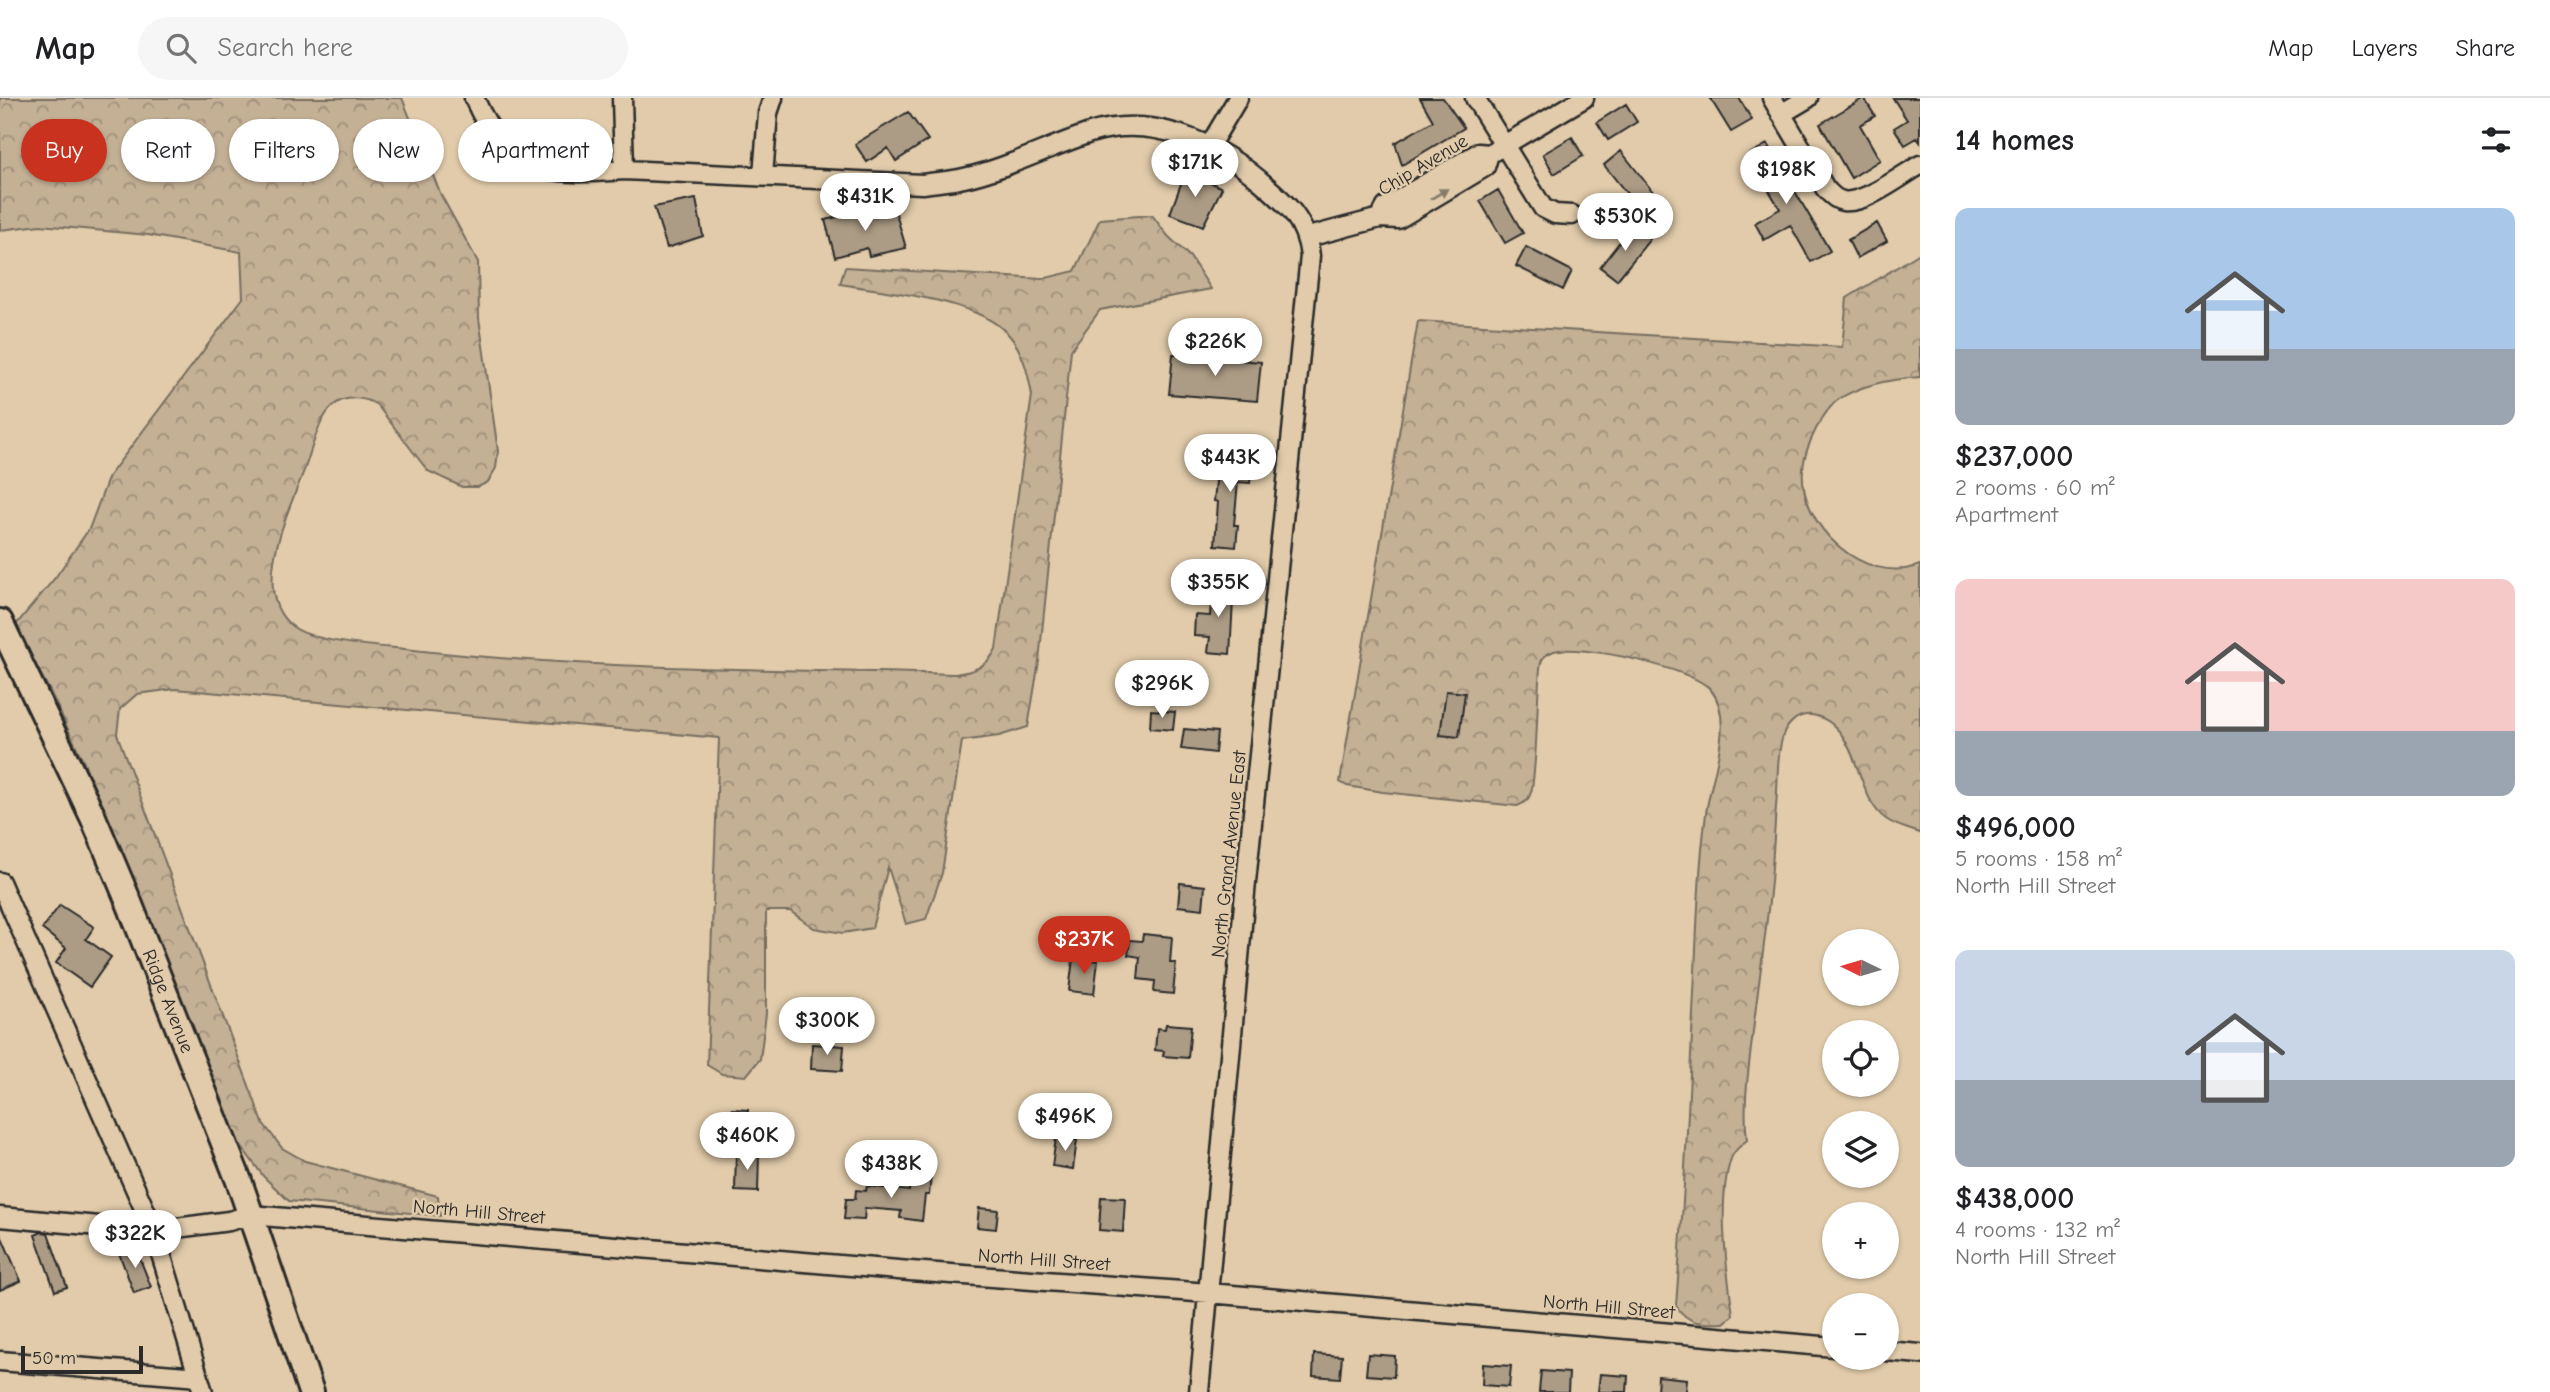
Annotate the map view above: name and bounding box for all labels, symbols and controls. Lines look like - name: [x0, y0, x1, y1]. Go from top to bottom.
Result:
- search box: [138, 17, 628, 80]
- text: Map: [35, 29, 96, 67]
- icon: search: [162, 29, 200, 67]
- text: Search here: [218, 33, 353, 63]
- text: Map: [2268, 34, 2314, 62]
- text: Layers: [2352, 34, 2417, 62]
- text: Share: [2455, 34, 2515, 62]
- chip: Buy: [21, 119, 107, 182]
- chip: Rent: [121, 119, 215, 182]
- chip: Filters: [229, 119, 339, 182]
- chip: New: [353, 119, 444, 182]
- chip: Apartment: [458, 119, 613, 182]
- icon: filters: [2477, 121, 2515, 159]
- text: 14 homes: [1955, 123, 2074, 158]
- street label: Chip Avenue: [1374, 130, 1472, 200]
- pin: $171K: [1146, 140, 1244, 199]
- pin: $198K: [1737, 146, 1835, 206]
- text: $171K: [1167, 148, 1223, 175]
- text: $198K: [1756, 155, 1816, 182]
- pin: $431K: [816, 174, 914, 233]
- text: $431K: [836, 182, 894, 209]
- one-way arrow: [1430, 188, 1449, 200]
- pin: $530K: [1576, 194, 1674, 253]
- text: $530K: [1593, 202, 1657, 229]
- icon: home: [2172, 253, 2298, 379]
- pin: $226K: [1166, 318, 1264, 378]
- text: $226K: [1184, 327, 1246, 354]
- pin: $443K: [1181, 434, 1279, 494]
- text: $237,000: [1955, 439, 2074, 474]
- text: $443K: [1200, 443, 1260, 470]
- text: 2 rooms · 60 m²: [1955, 474, 2115, 501]
- text: Apartment: [1955, 501, 2058, 528]
- pin: $355K: [1169, 560, 1267, 619]
- text: $355K: [1187, 568, 1249, 595]
- icon: home: [2172, 624, 2298, 750]
- pin: $296K: [1113, 660, 1211, 720]
- text: $296K: [1131, 669, 1193, 696]
- street label: North Grand Avenue East: [1207, 749, 1251, 959]
- text: $496,000: [1955, 810, 2076, 845]
- text: 5 rooms · 158 m²: [1955, 845, 2122, 872]
- text: North Hill Street: [1955, 872, 2115, 899]
- pin: $237K: [1035, 916, 1133, 976]
- text: $237K: [1054, 925, 1114, 952]
- north arrow: [1822, 929, 1899, 1006]
- map controls: [1822, 929, 1899, 1370]
- street label: Ridge Avenue: [138, 946, 198, 1056]
- icon: home: [2172, 995, 2298, 1121]
- pin: $300K: [778, 998, 876, 1057]
- text: $300K: [795, 1006, 859, 1033]
- button: locate: [1822, 1020, 1899, 1097]
- pin: $496K: [1016, 1094, 1114, 1153]
- text: $496K: [1034, 1102, 1096, 1129]
- button: layers: [1822, 1111, 1899, 1188]
- pin: $460K: [698, 1112, 796, 1172]
- text: $460K: [716, 1121, 778, 1148]
- pin: $438K: [842, 1140, 940, 1200]
- text: $438K: [861, 1149, 921, 1176]
- text: $438,000: [1955, 1181, 2075, 1216]
- street label: North Hill Street: [412, 1195, 546, 1229]
- button: +: [1822, 1202, 1899, 1279]
- pin: $322K: [86, 1210, 184, 1270]
- text: 4 rooms · 132 m²: [1955, 1216, 2120, 1243]
- text: $322K: [104, 1219, 166, 1246]
- text: North Hill Street: [1955, 1243, 2115, 1270]
- street label: North Hill Street: [977, 1244, 1111, 1276]
- street label: North Hill Street: [1542, 1290, 1676, 1324]
- button: −: [1822, 1293, 1899, 1370]
- scale bar: [21, 1343, 144, 1375]
- text: 50 m: [32, 1347, 76, 1369]

